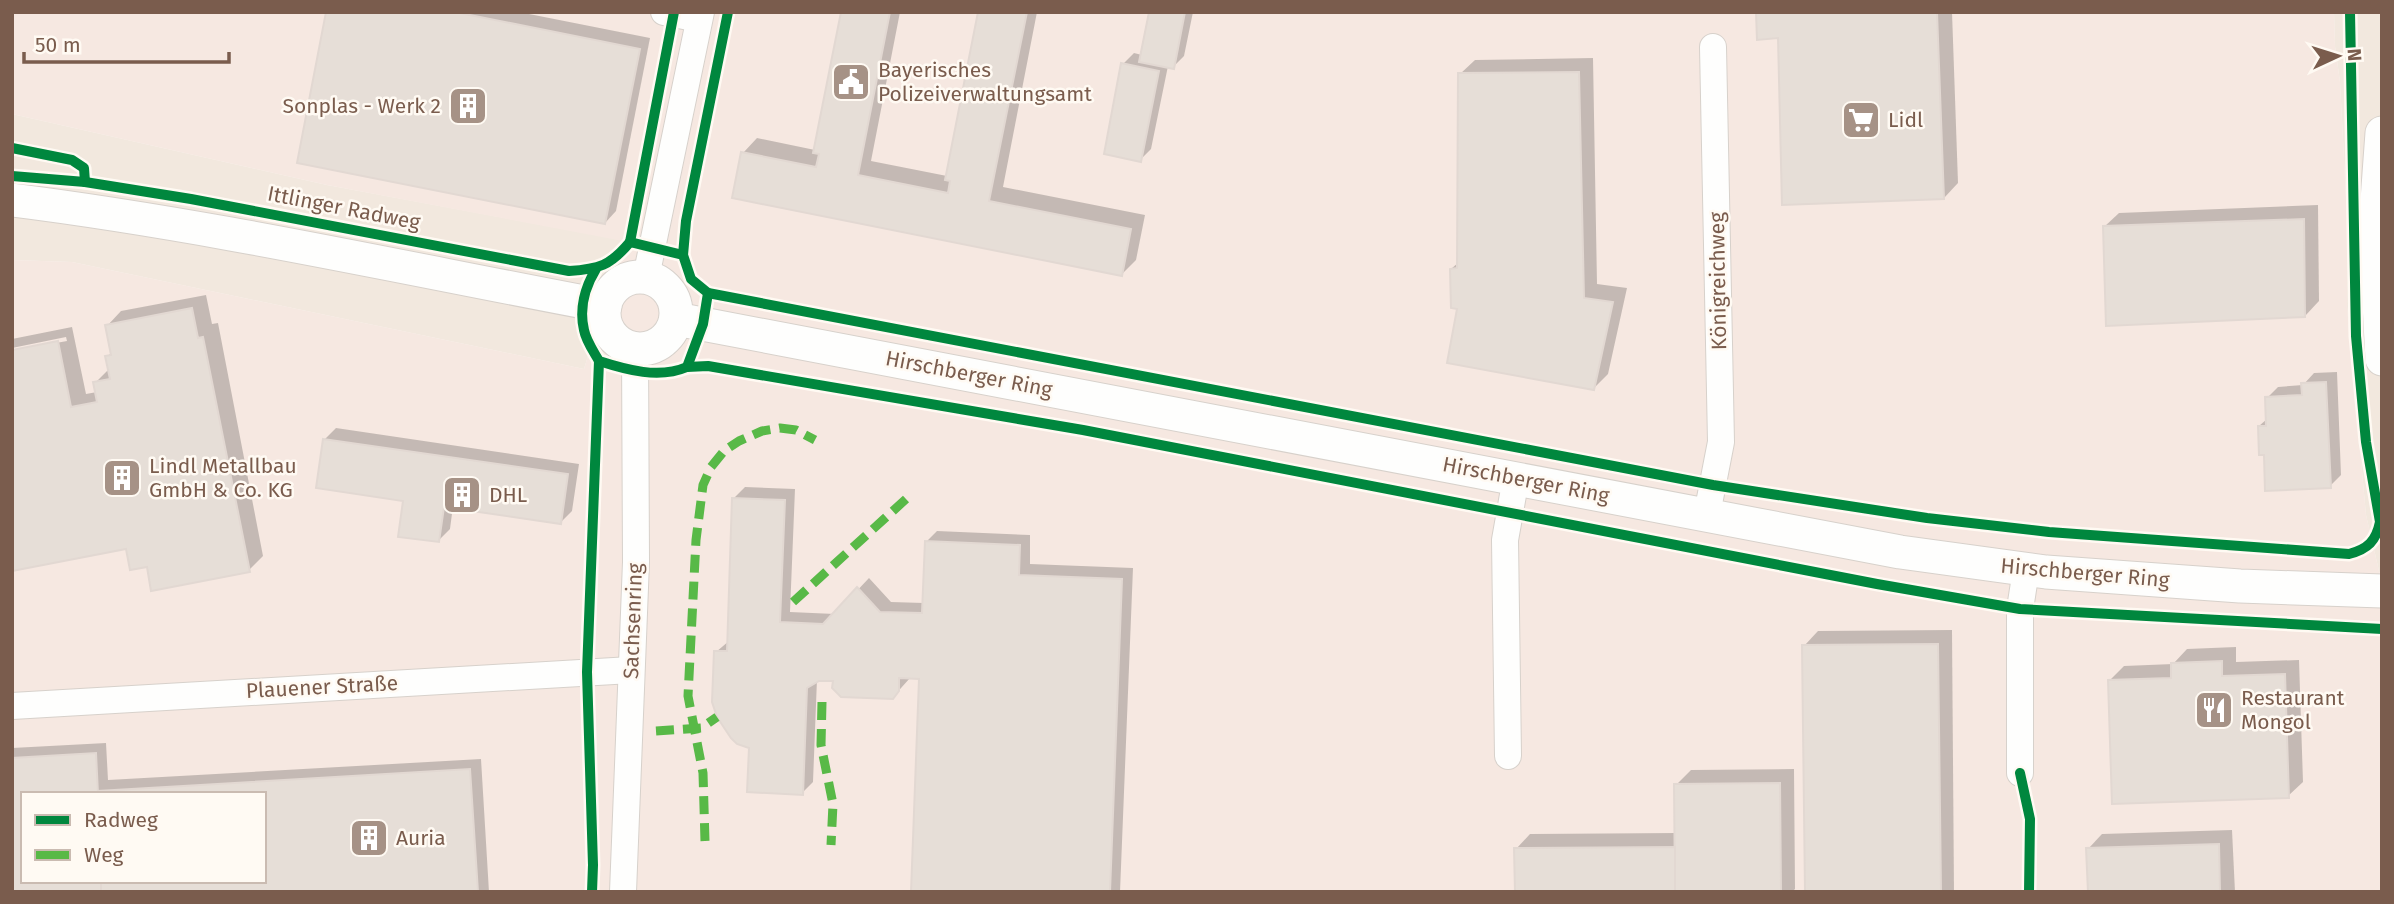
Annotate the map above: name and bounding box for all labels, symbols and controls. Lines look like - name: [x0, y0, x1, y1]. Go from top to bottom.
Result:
- scale bar: [24, 21, 229, 65]
- north arrow: [2303, 21, 2373, 91]
- text: 50 m: [35, 32, 81, 58]
- text: N: [2343, 48, 2366, 62]
- place label: Bayerisches Polizeiverwaltungsamt: [878, 57, 1092, 107]
- public building icon: Bayerisches Polizeiverwaltungsamt: [830, 61, 872, 103]
- building icon: Sonplas - Werk 2: [447, 85, 489, 127]
- place label: Sonplas - Werk 2: [282, 93, 441, 119]
- supermarket icon: Lidl: [1840, 99, 1882, 141]
- place label: Lidl: [1888, 107, 1923, 133]
- street label: Ittlinger Radweg: [265, 180, 423, 236]
- street label: Königreichweg: [1704, 212, 1732, 350]
- street label: Hirschberger Ring: [883, 345, 1055, 403]
- street label: Hirschberger Ring: [1440, 451, 1612, 509]
- place label: Lindl Metallbau GmbH & Co. KG: [149, 453, 297, 503]
- building icon: Lindl Metallbau GmbH & Co. KG: [101, 457, 143, 499]
- building icon: DHL: [441, 474, 483, 516]
- place label: DHL: [489, 482, 528, 508]
- street label: Hirschberger Ring: [1999, 553, 2171, 593]
- street label: Sachsenring: [618, 562, 648, 679]
- street label: Plauener Straße: [245, 670, 399, 704]
- place label: Restaurant Mongol: [2241, 685, 2345, 735]
- restaurant icon: Restaurant Mongol: [2193, 689, 2235, 731]
- legend: [21, 792, 266, 883]
- text: Radweg: [84, 807, 158, 833]
- building icon: Auria: [348, 817, 390, 859]
- place label: Auria: [396, 825, 446, 851]
- text: Weg: [84, 842, 124, 868]

